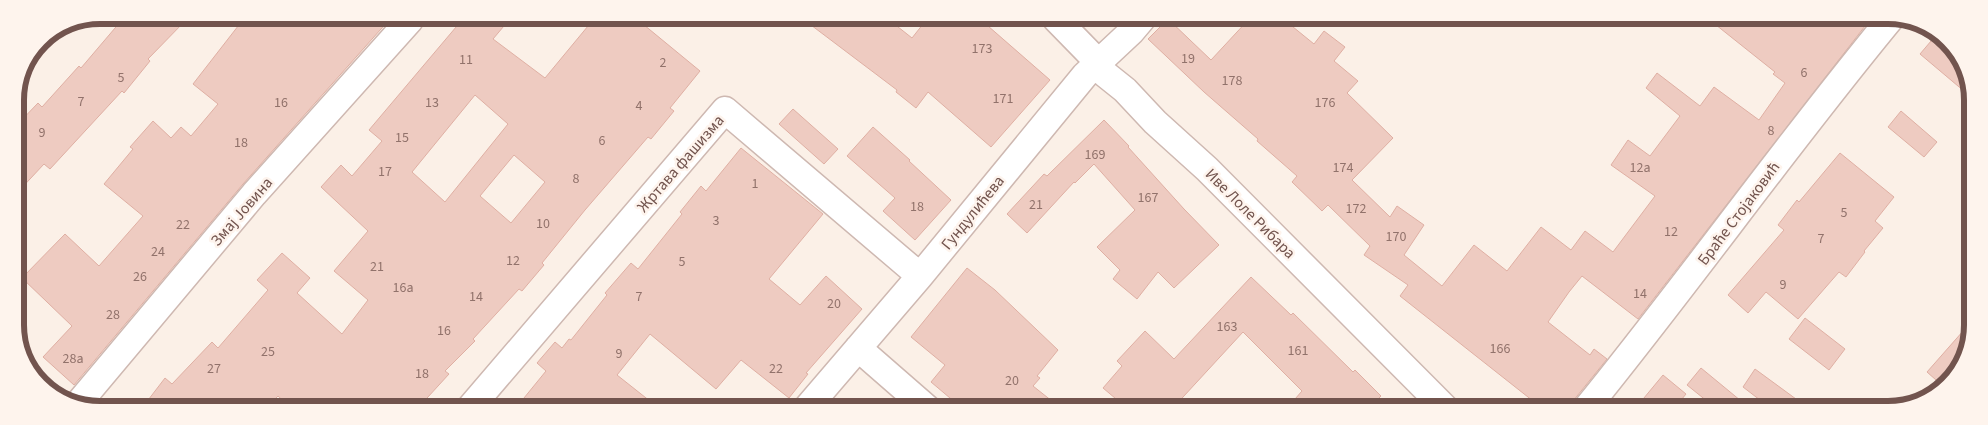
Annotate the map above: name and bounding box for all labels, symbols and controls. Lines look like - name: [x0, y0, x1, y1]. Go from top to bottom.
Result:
- house number: 173: [972, 39, 992, 59]
- house number: 19: [1181, 49, 1195, 69]
- house number: 11: [459, 50, 473, 70]
- house number: 2: [660, 53, 667, 73]
- house number: 6: [1801, 63, 1808, 83]
- house number: 5: [118, 68, 125, 88]
- house number: 178: [1222, 71, 1242, 91]
- house number: 171: [993, 89, 1013, 109]
- house number: 7: [78, 92, 85, 112]
- house number: 16: [274, 93, 288, 113]
- house number: 13: [425, 93, 439, 113]
- house number: 176: [1315, 93, 1335, 113]
- house number: 4: [636, 96, 643, 116]
- street label: Жртава фашизма: [632, 110, 729, 217]
- house number: 8: [1768, 121, 1775, 141]
- house number: 9: [39, 123, 46, 143]
- house number: 15: [395, 128, 409, 148]
- house number: 6: [599, 131, 606, 151]
- house number: 18: [234, 133, 248, 153]
- house number: 169: [1085, 145, 1105, 165]
- street label: Браће Стојаковић: [1693, 157, 1785, 270]
- house number: 174: [1333, 158, 1353, 178]
- house number: 12a: [1630, 158, 1650, 178]
- house number: 17: [378, 162, 392, 182]
- street label: Иве Лоле Рибара: [1200, 164, 1300, 264]
- house number: 8: [573, 169, 580, 189]
- street label: Гундулићева: [936, 171, 1010, 254]
- street label: Змај Јовина: [206, 172, 278, 251]
- house number: 1: [752, 174, 759, 194]
- house number: 167: [1138, 188, 1158, 208]
- house number: 21: [1029, 195, 1043, 215]
- house number: 18: [910, 197, 924, 217]
- house number: 172: [1346, 199, 1366, 219]
- house number: 5: [1841, 203, 1848, 223]
- house number: 3: [713, 211, 720, 231]
- house number: 10: [536, 214, 550, 234]
- house number: 22: [176, 215, 190, 235]
- house number: 12: [1664, 222, 1678, 242]
- house number: 170: [1386, 227, 1406, 247]
- house number: 7: [1818, 229, 1825, 249]
- house number: 24: [151, 242, 165, 262]
- house number: 12: [506, 251, 520, 271]
- house number: 5: [679, 252, 686, 272]
- house number: 21: [370, 257, 384, 277]
- house number: 26: [133, 267, 147, 287]
- house number: 9: [1780, 275, 1787, 295]
- house number: 16a: [393, 278, 413, 298]
- house number: 14: [1633, 284, 1647, 304]
- house number: 14: [469, 287, 483, 307]
- house number: 7: [636, 287, 643, 307]
- house number: 20: [827, 294, 841, 314]
- house number: 28: [106, 305, 120, 325]
- house number: 163: [1217, 317, 1237, 337]
- house number: 16: [437, 321, 451, 341]
- house number: 166: [1490, 339, 1510, 359]
- house number: 161: [1288, 341, 1308, 361]
- house number: 25: [261, 342, 275, 362]
- house number: 9: [616, 344, 623, 364]
- house number: 28a: [63, 349, 83, 369]
- house number: 27: [207, 359, 221, 379]
- house number: 22: [769, 359, 783, 379]
- house number: 18: [415, 364, 429, 384]
- house number: 20: [1005, 371, 1019, 391]

